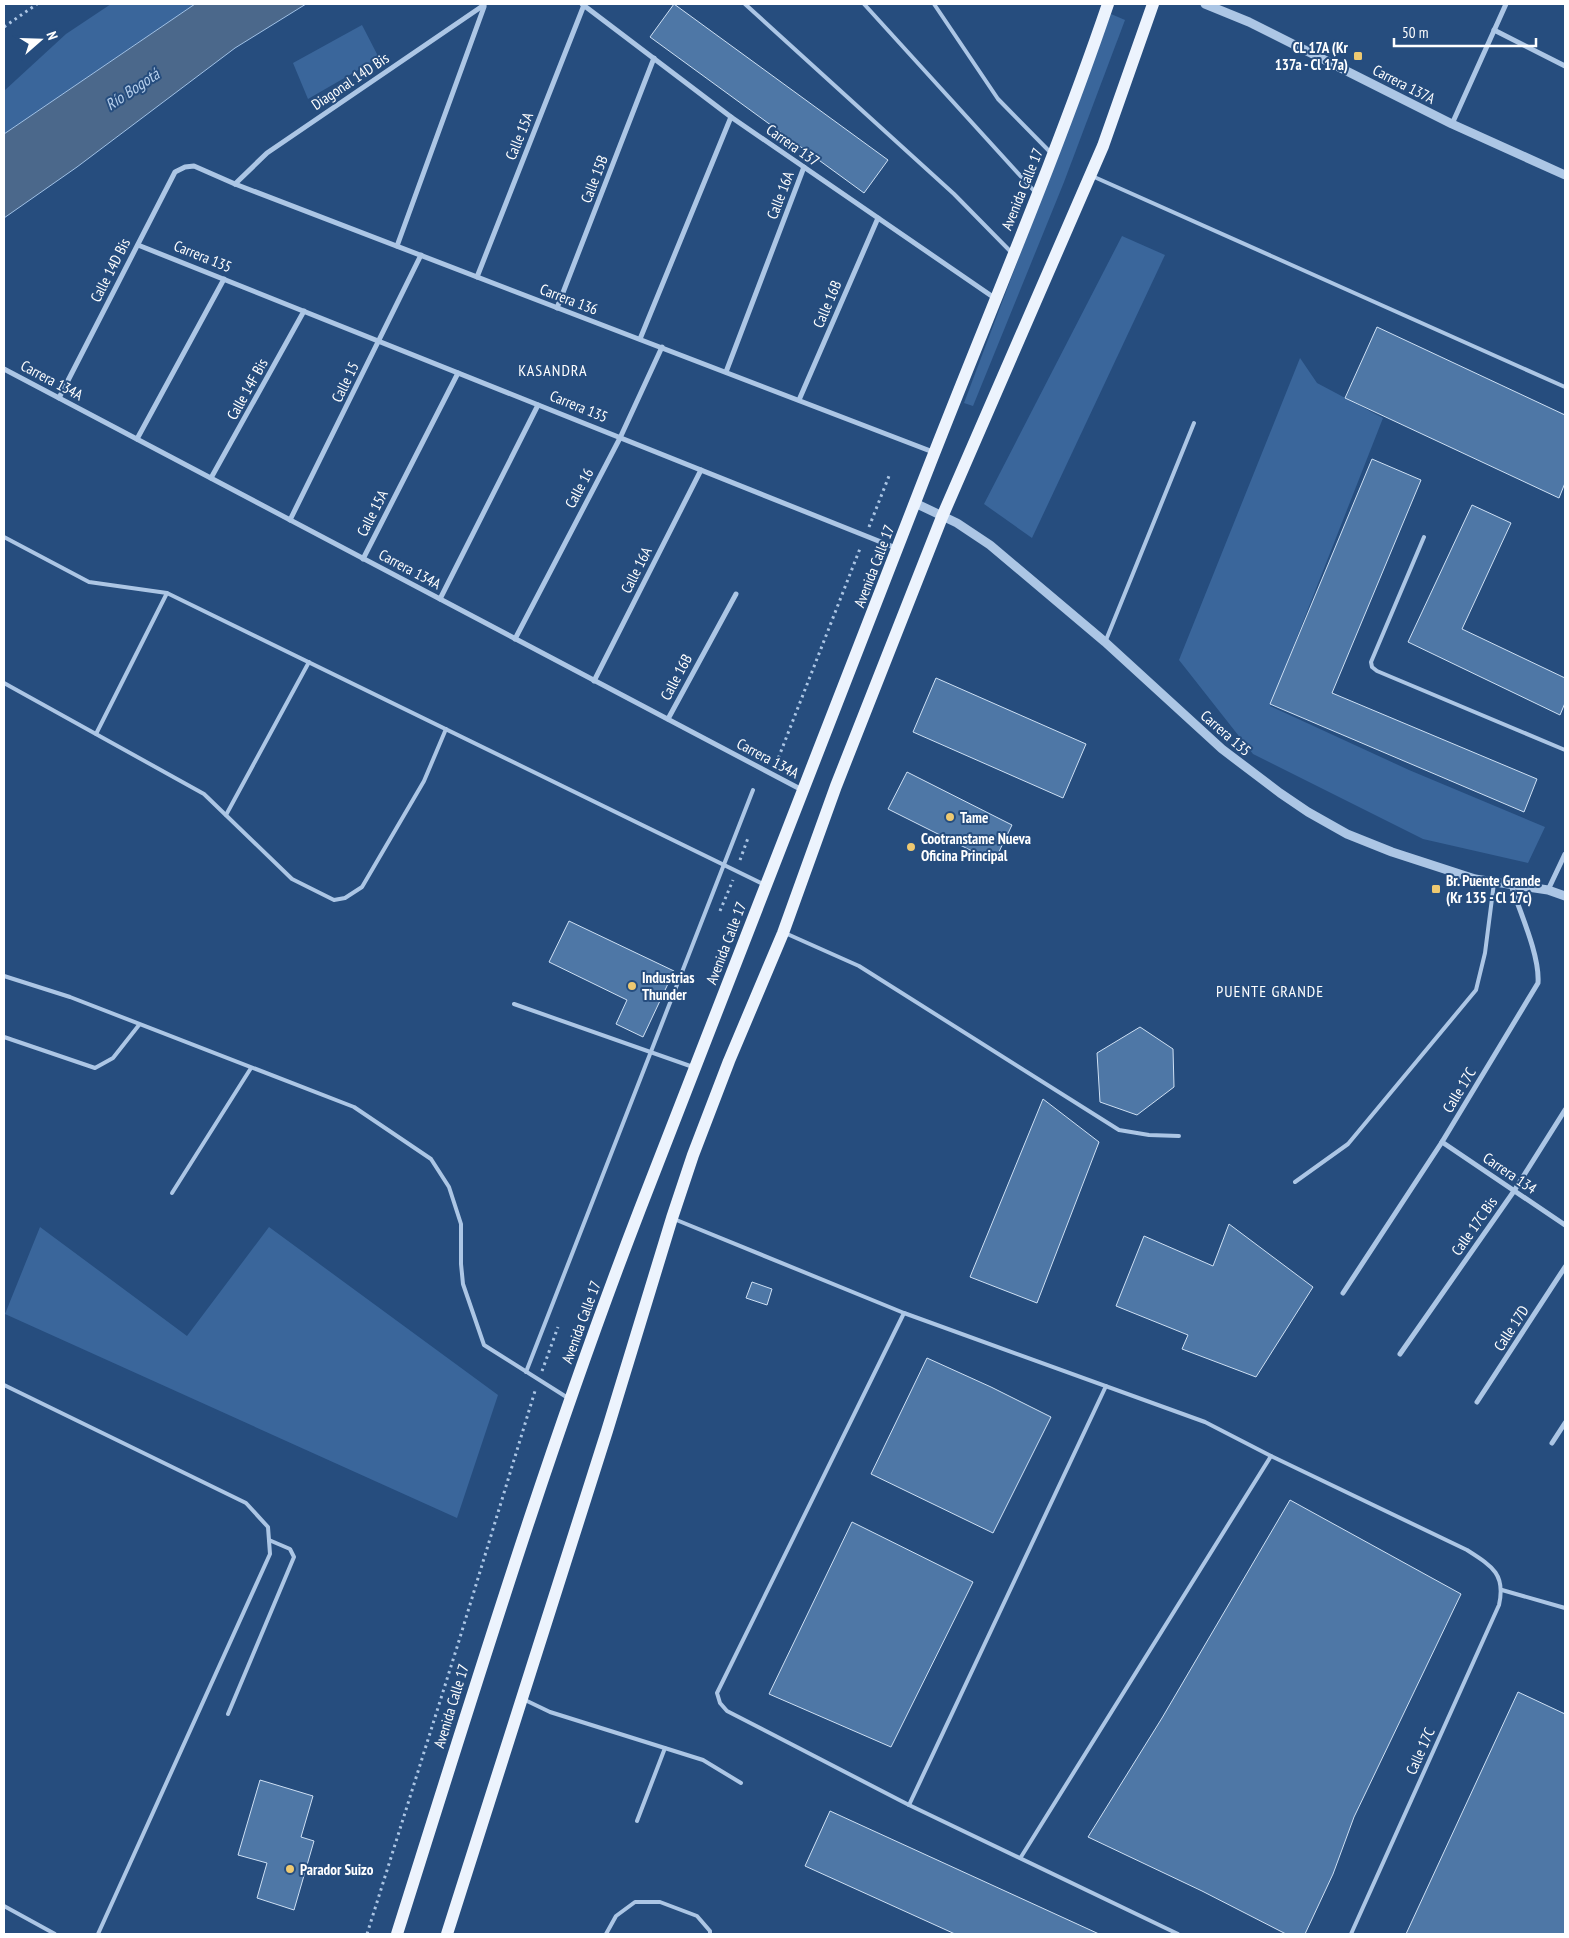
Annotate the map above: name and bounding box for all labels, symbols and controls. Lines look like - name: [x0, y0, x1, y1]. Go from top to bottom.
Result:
- north arrow: [15, 15, 65, 65]
- scale bar: [1394, 15, 1536, 47]
- text: 50 m: [1402, 23, 1428, 42]
- text: N: [42, 29, 62, 42]
- place label: CL 17A (Kr 137a - Cl 17a): [1275, 38, 1349, 74]
- street label: Diagonal 14D Bis: [308, 48, 392, 114]
- marker: CL 17A (Kr 137a - Cl 17a): [1352, 50, 1364, 62]
- street label: Carrera 137A: [1370, 60, 1439, 108]
- water label: Río Bogotá: [101, 63, 164, 114]
- street label: Calle 15A: [501, 109, 537, 163]
- street label: Carrera 137: [763, 120, 823, 170]
- street label: Avenida Calle 17: [997, 145, 1047, 233]
- street label: Calle 15B: [576, 152, 612, 206]
- street label: Calle 16A: [762, 168, 798, 222]
- street label: Calle 14D Bis: [86, 235, 134, 305]
- street label: Carrera 135: [171, 236, 235, 276]
- street label: Calle 16B: [809, 277, 845, 331]
- street label: Carrera 136: [537, 279, 601, 319]
- street label: Calle 14F Bis: [222, 355, 272, 423]
- street label: Carrera 134A: [18, 356, 87, 405]
- street label: Calle 15: [327, 359, 363, 405]
- district label: KASANDRA: [518, 360, 588, 380]
- street label: Carrera 135: [547, 386, 611, 426]
- street label: Calle 16: [561, 465, 597, 511]
- street label: Calle 15A: [352, 486, 392, 539]
- street label: Avenida Calle 17: [850, 522, 898, 610]
- street label: Calle 16A: [616, 543, 656, 596]
- street label: Carrera 134A: [376, 545, 445, 594]
- street label: Calle 16B: [656, 651, 696, 703]
- street label: Carrera 135: [1197, 706, 1255, 760]
- street label: Carrera 134A: [734, 734, 803, 783]
- place label: Tame: [960, 808, 988, 827]
- marker: Tame: [944, 811, 956, 823]
- place label: Cootranstame Nueva Oficina Principal: [921, 829, 1031, 865]
- marker: Cootranstame Nueva Oficina Principal: [905, 841, 917, 853]
- place label: Br. Puente Grande (Kr 135 - Cl 17c): [1446, 871, 1541, 907]
- marker: Br. Puente Grande (Kr 135 - Cl 17c): [1430, 883, 1442, 895]
- street label: Avenida Calle 17: [702, 899, 750, 987]
- place label: Industrias Thunder: [642, 968, 695, 1004]
- marker: Industrias Thunder: [626, 980, 638, 992]
- district label: PUENTE GRANDE: [1216, 981, 1324, 1001]
- street label: Calle 17C: [1438, 1064, 1480, 1116]
- street label: Carrera 134: [1480, 1148, 1541, 1198]
- street label: Calle 17C Bis: [1447, 1193, 1501, 1259]
- street label: Avenida Calle 17: [557, 1278, 605, 1366]
- street label: Calle 17D: [1489, 1302, 1533, 1354]
- street label: Avenida Calle 17: [429, 1662, 473, 1750]
- street label: Calle 17C: [1401, 1725, 1439, 1777]
- place label: Parador Suizo: [300, 1860, 374, 1879]
- marker: Parador Suizo: [284, 1863, 296, 1875]

